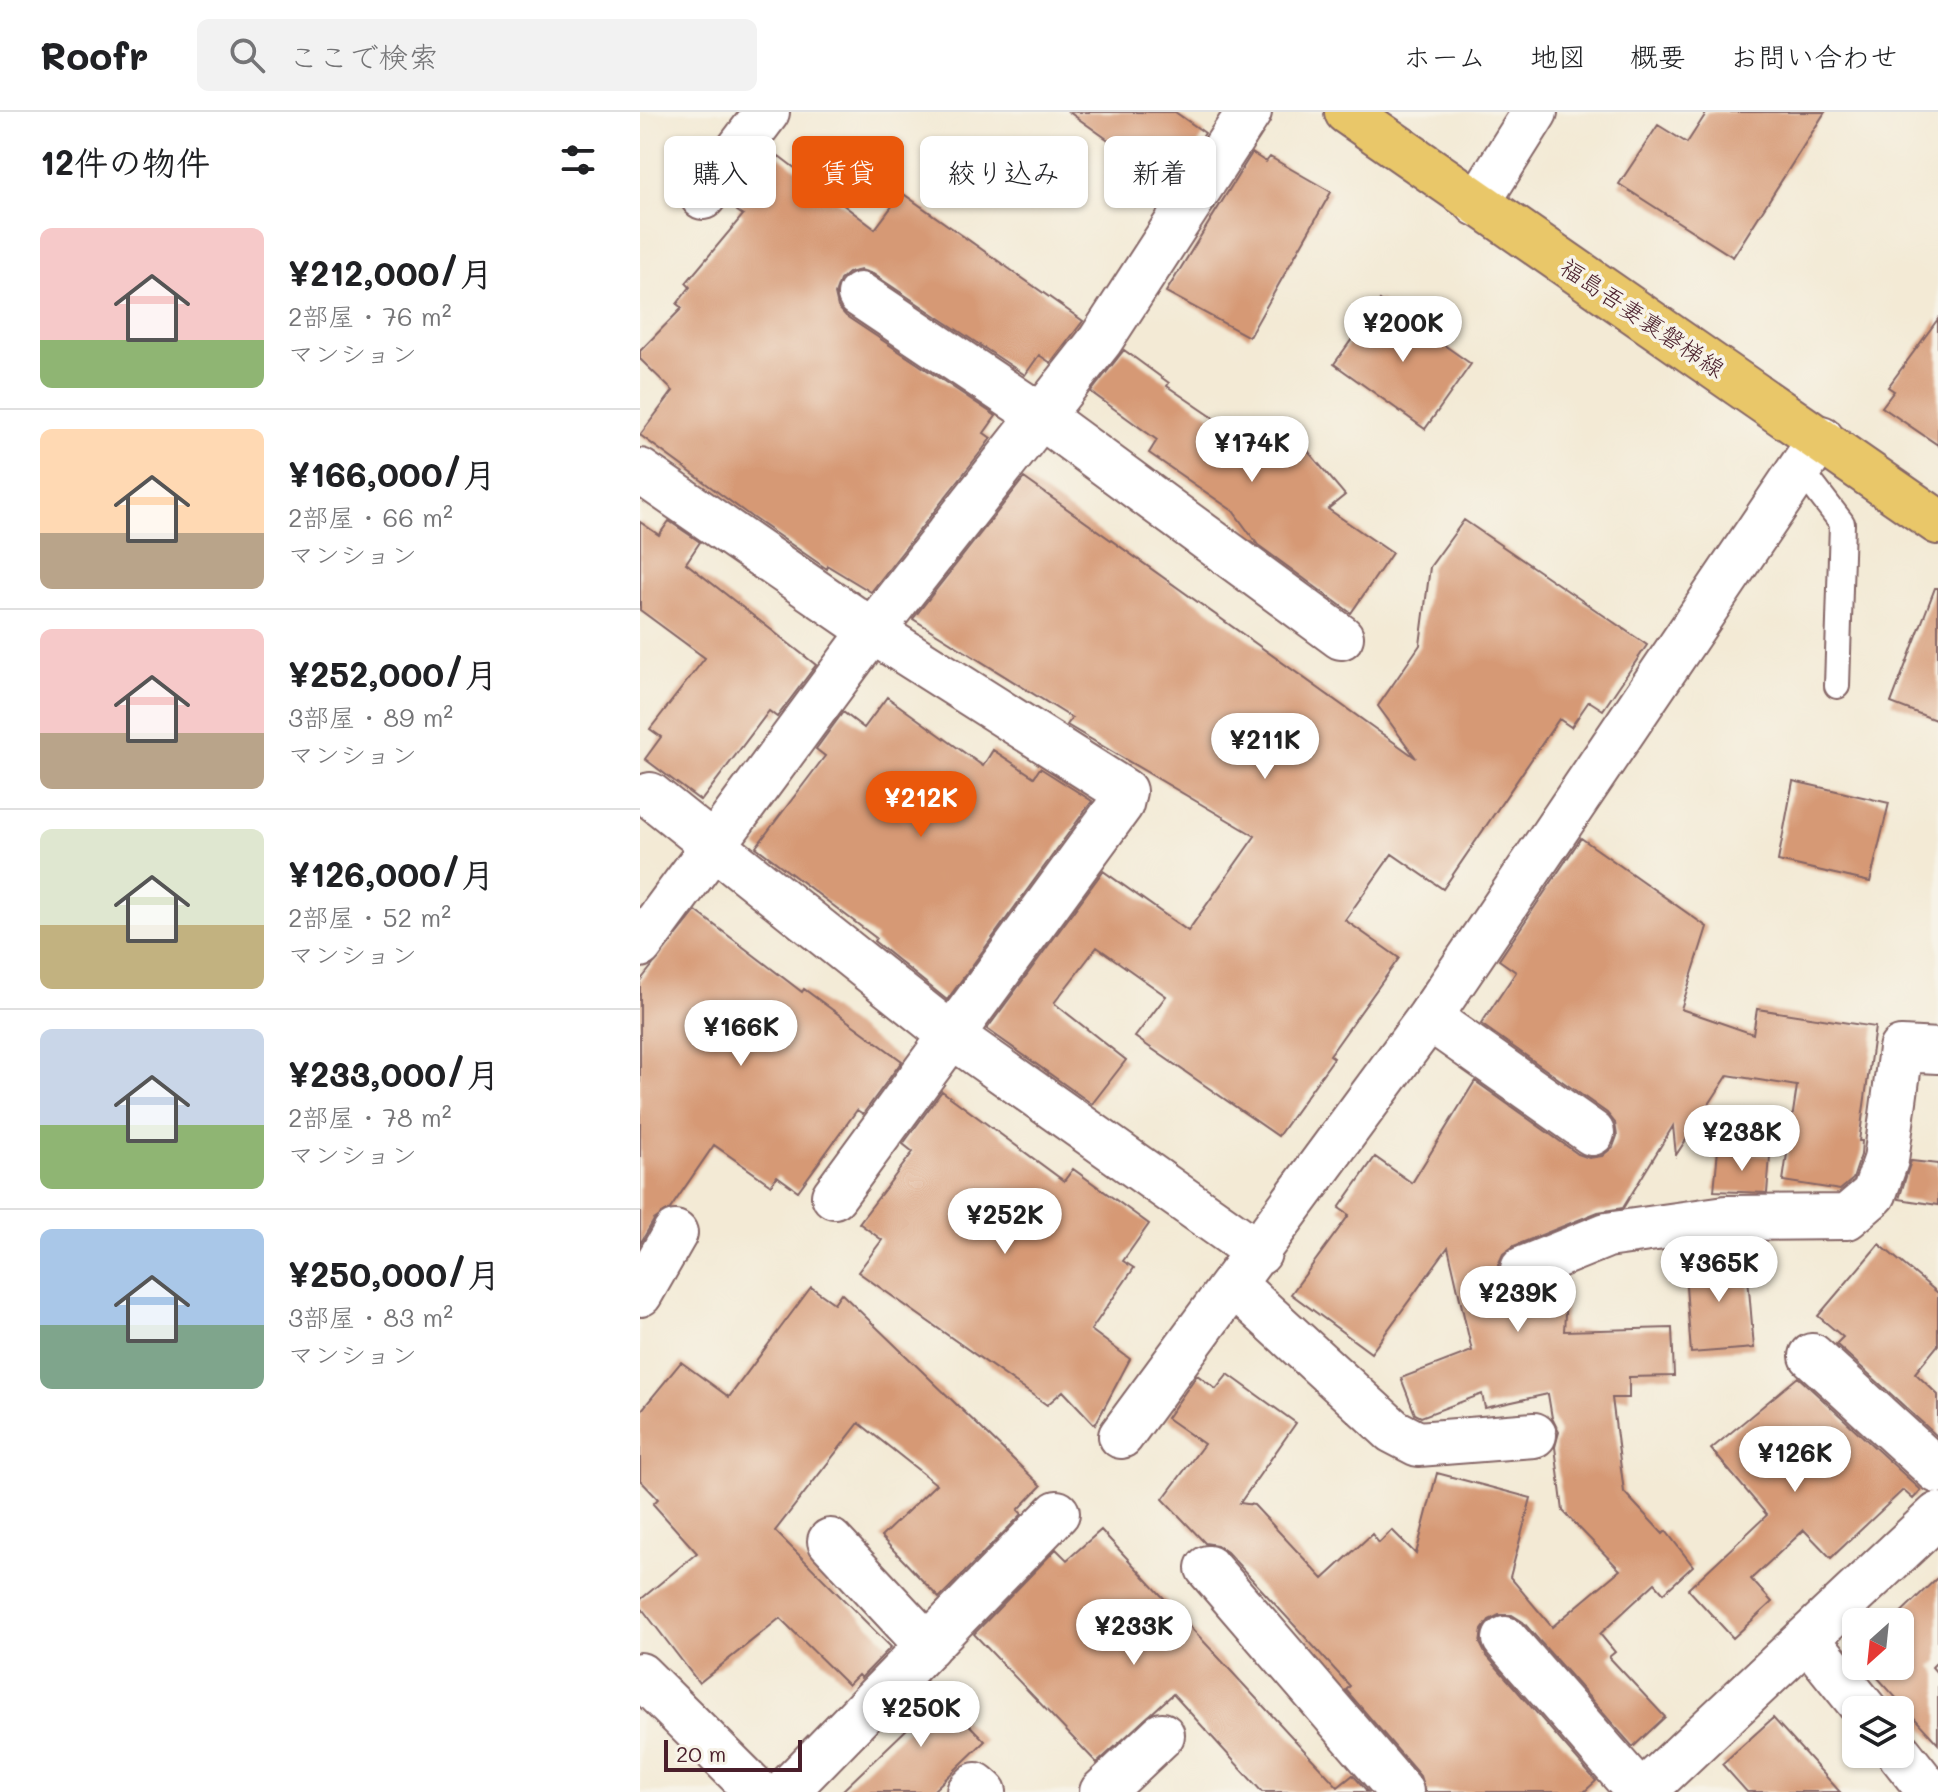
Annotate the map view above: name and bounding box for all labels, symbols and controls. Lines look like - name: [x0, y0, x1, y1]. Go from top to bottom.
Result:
- search box: [197, 19, 757, 91]
- text: Roofr: [40, 30, 149, 80]
- icon: search: [225, 33, 269, 77]
- text: ここで検索: [289, 36, 439, 76]
- text: ホーム: [1403, 38, 1486, 74]
- text: 地図: [1530, 38, 1586, 74]
- text: 概要: [1630, 38, 1686, 74]
- text: お問い合わせ: [1730, 38, 1898, 74]
- chip: 購入: [664, 136, 776, 208]
- chip: 賃貸: [792, 136, 904, 208]
- chip: 絞り込み: [920, 136, 1088, 208]
- chip: 新着: [1104, 136, 1216, 208]
- icon: filters: [556, 138, 600, 182]
- text: 12件の物件: [40, 139, 210, 184]
- text: ¥212,000/月: [288, 250, 493, 295]
- street label: 福島吾妻裏磐梯線: [1555, 250, 1731, 384]
- icon: home: [104, 260, 200, 356]
- pin: ¥200K: [1347, 296, 1459, 364]
- text: 2部屋 · 76 m²: [288, 299, 452, 333]
- text: ¥200K: [1362, 305, 1444, 339]
- text: マンション: [288, 336, 417, 370]
- pin: ¥174K: [1196, 416, 1308, 484]
- text: ¥174K: [1214, 425, 1290, 459]
- text: ¥166,000/月: [288, 451, 496, 496]
- icon: home: [104, 461, 200, 557]
- text: 2部屋 · 66 m²: [288, 500, 453, 534]
- text: マンション: [288, 537, 417, 571]
- text: ¥252,000/月: [288, 651, 498, 696]
- icon: home: [104, 661, 200, 757]
- text: 3部屋 · 89 m²: [288, 700, 453, 734]
- pin: ¥211K: [1209, 713, 1321, 781]
- text: ¥211K: [1229, 722, 1301, 756]
- text: マンション: [288, 737, 417, 771]
- pin: ¥212K: [865, 771, 977, 839]
- text: ¥212K: [884, 780, 958, 814]
- text: ¥126,000/月: [288, 851, 495, 896]
- icon: home: [104, 861, 200, 957]
- text: 2部屋 · 52 m²: [288, 900, 451, 934]
- text: マンション: [288, 937, 417, 971]
- pin: ¥166K: [685, 1000, 797, 1068]
- text: ¥166K: [702, 1009, 780, 1043]
- text: ¥233,000/月: [288, 1051, 500, 1096]
- icon: home: [104, 1061, 200, 1157]
- text: 2部屋 · 78 m²: [288, 1100, 452, 1134]
- pin: ¥238K: [1686, 1105, 1798, 1173]
- text: ¥238K: [1702, 1114, 1782, 1148]
- text: マンション: [288, 1137, 417, 1171]
- pin: ¥252K: [949, 1188, 1061, 1256]
- text: ¥252K: [966, 1197, 1044, 1231]
- pin: ¥365K: [1663, 1236, 1775, 1304]
- text: ¥365K: [1679, 1245, 1759, 1279]
- text: ¥250,000/月: [288, 1251, 501, 1296]
- icon: home: [104, 1261, 200, 1357]
- pin: ¥239K: [1462, 1266, 1574, 1334]
- text: ¥239K: [1478, 1275, 1558, 1309]
- text: 3部屋 · 83 m²: [288, 1300, 453, 1334]
- text: マンション: [288, 1337, 417, 1371]
- pin: ¥126K: [1739, 1426, 1851, 1494]
- text: ¥126K: [1757, 1435, 1833, 1469]
- pin: ¥233K: [1078, 1599, 1190, 1667]
- text: ¥233K: [1094, 1608, 1174, 1642]
- north arrow: [1842, 1608, 1914, 1680]
- map controls: [1842, 1608, 1914, 1768]
- pin: ¥250K: [865, 1681, 977, 1749]
- text: ¥250K: [881, 1690, 961, 1724]
- button: layers: [1842, 1696, 1914, 1768]
- scale bar: [664, 1736, 802, 1772]
- text: 20 m: [676, 1739, 726, 1768]

